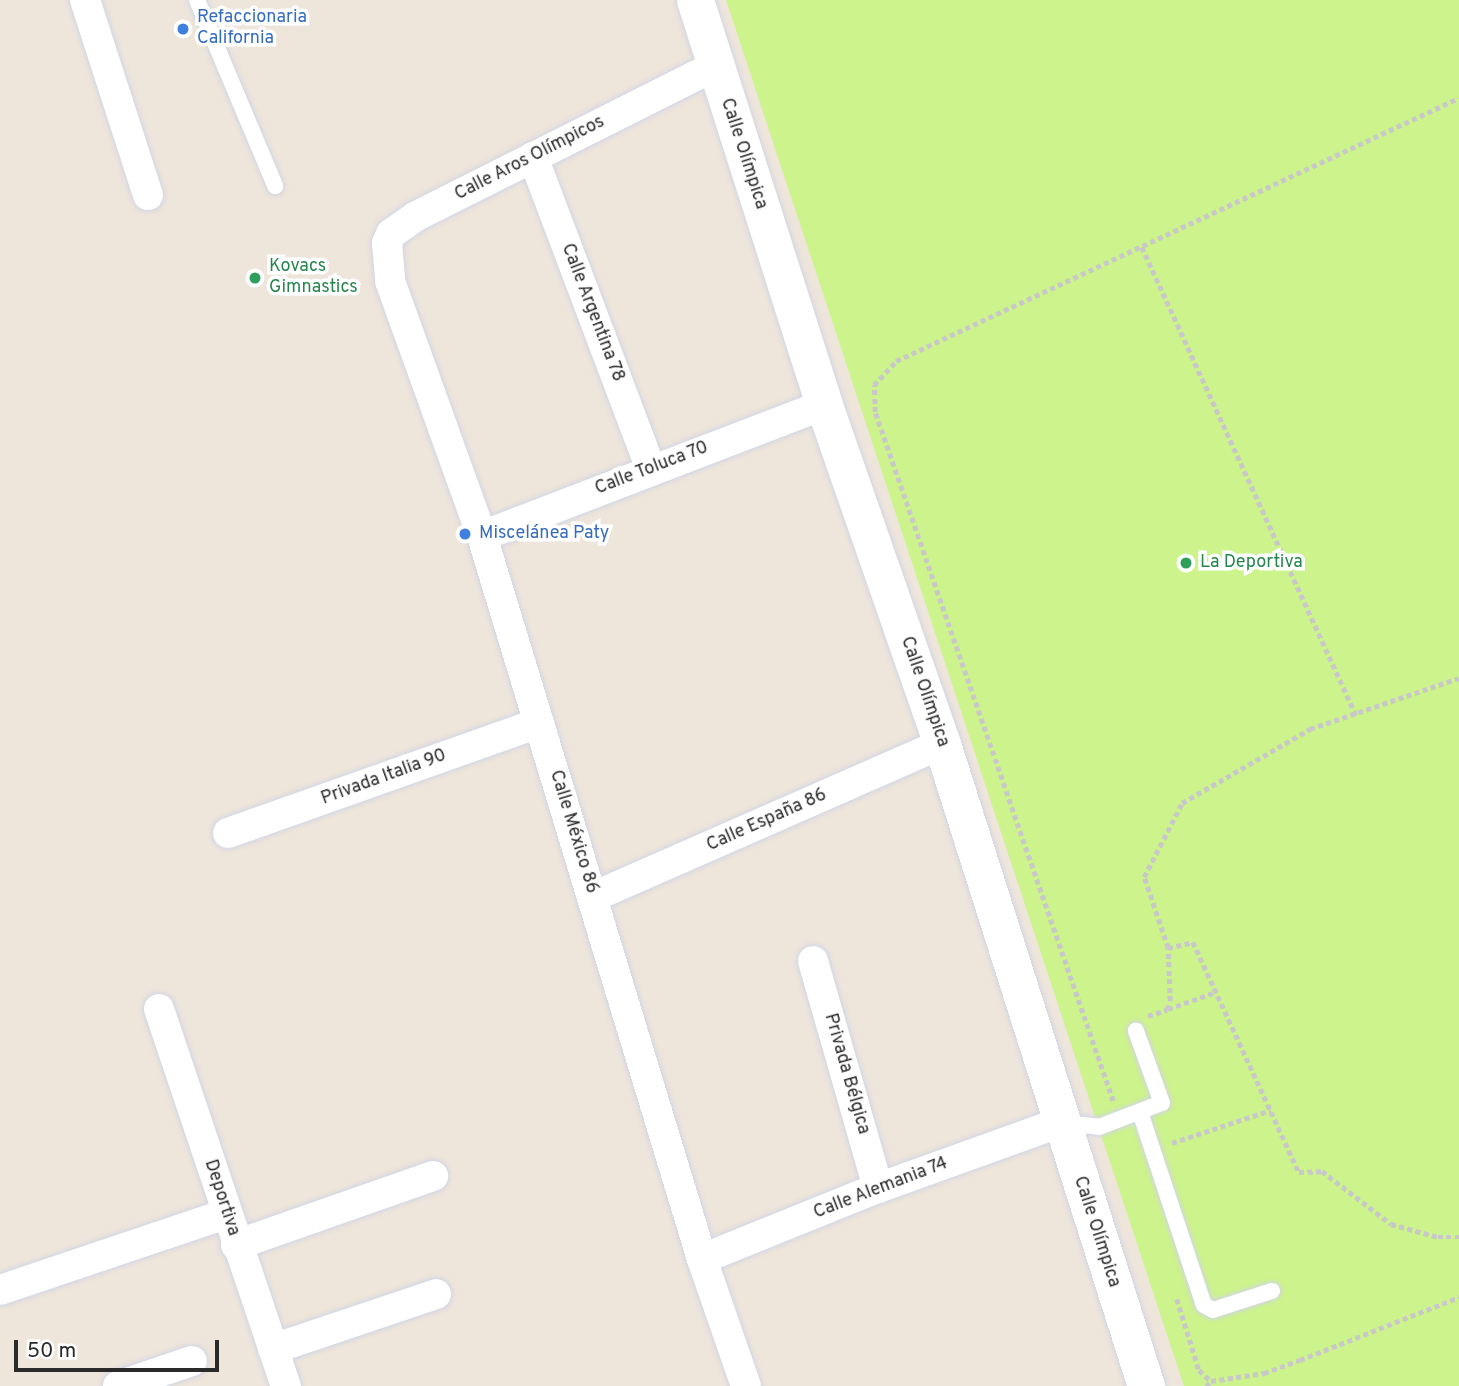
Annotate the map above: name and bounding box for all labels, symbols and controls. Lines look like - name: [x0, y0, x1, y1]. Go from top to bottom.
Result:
- place label: Refaccionaria California: [197, 8, 307, 50]
- marker: Refaccionaria California: [175, 21, 191, 37]
- street label: Calle Olímpica: [715, 96, 771, 212]
- street label: Calle Aros Olímpicos: [451, 112, 609, 206]
- street label: Calle Argentina 78: [555, 240, 629, 386]
- place label: Kovacs Gimnastics: [269, 257, 358, 300]
- marker: Kovacs Gimnastics: [247, 270, 263, 286]
- street label: Calle Toluca 70: [592, 437, 712, 501]
- place label: Miscelánea Paty: [479, 523, 609, 545]
- marker: Miscelánea Paty: [457, 526, 473, 542]
- place label: La Deportiva: [1200, 552, 1303, 574]
- marker: La Deportiva: [1178, 555, 1194, 571]
- street label: Calle Olímpica: [895, 634, 953, 750]
- street label: Privada Italia 90: [318, 745, 450, 811]
- street label: Calle México 86: [544, 768, 602, 896]
- street label: Calle España 86: [704, 785, 830, 857]
- street label: Privada Bélgica: [818, 1011, 874, 1137]
- street label: Calle Alemania 74: [810, 1153, 952, 1225]
- street label: Deportiva: [199, 1157, 243, 1239]
- street label: Calle Olímpica: [1068, 1174, 1124, 1290]
- scale bar: [18, 1326, 222, 1370]
- text: 50 m: [27, 1338, 76, 1365]

